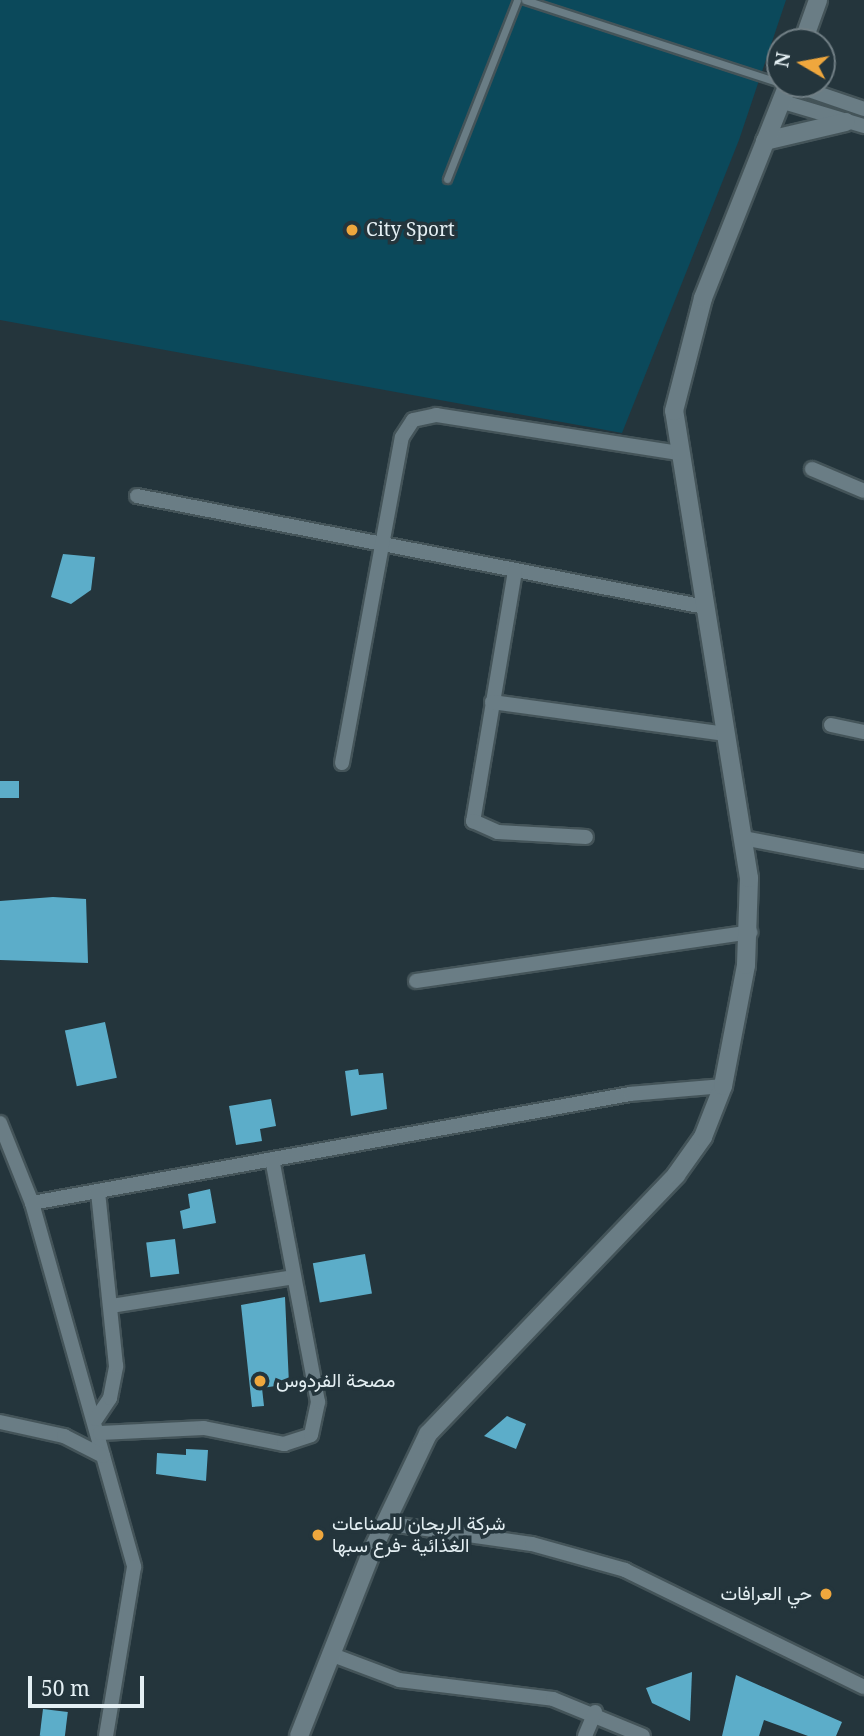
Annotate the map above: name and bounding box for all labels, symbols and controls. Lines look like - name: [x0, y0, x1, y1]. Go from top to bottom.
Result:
- north arrow: [766, 28, 836, 98]
- text: N: [768, 50, 796, 69]
- place label: City Sport: [366, 219, 455, 241]
- marker: City Sport: [344, 222, 360, 238]
- place label: مصحة الفردوس: [276, 1370, 395, 1392]
- marker: مصحة الفردوس: [250, 1371, 270, 1391]
- place label: شركة الريحان للصناعات الغذائية -فرع سبها: [332, 1513, 505, 1557]
- marker: شركة الريحان للصناعات الغذائية -فرع سبها: [310, 1527, 326, 1543]
- place label: حي العرافات: [721, 1583, 812, 1605]
- marker: حي العرافات: [818, 1586, 834, 1602]
- scale bar: [32, 1662, 147, 1706]
- text: 50 m: [41, 1674, 90, 1702]

